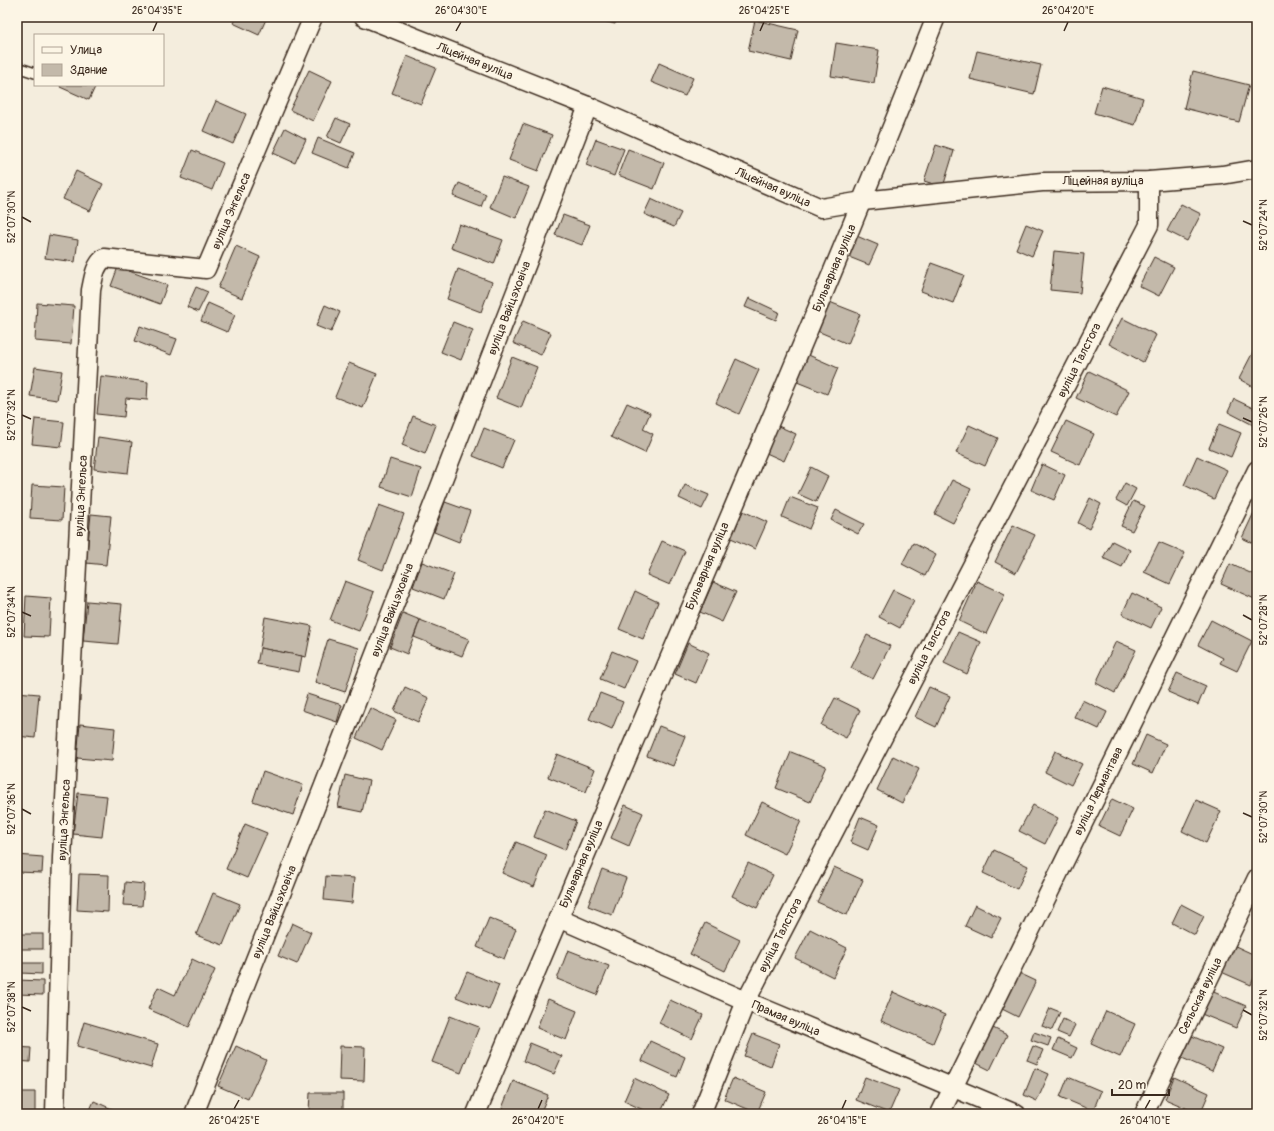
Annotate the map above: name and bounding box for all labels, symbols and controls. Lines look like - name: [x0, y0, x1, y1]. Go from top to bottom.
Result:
- text: 26°04'35"E: [132, 5, 182, 17]
- text: 26°04'30"E: [435, 5, 487, 17]
- text: 26°04'25"E: [739, 5, 789, 17]
- text: 26°04'20"E: [1042, 5, 1094, 17]
- legend: [34, 34, 164, 86]
- street label: Ліцейная вуліца: [434, 39, 516, 84]
- text: Улица: [70, 43, 102, 58]
- text: Здание: [70, 63, 107, 78]
- street label: Ліцейная вуліца: [732, 164, 813, 211]
- street label: вуліца Энгельса: [209, 170, 255, 252]
- street label: Ліцейная вуліца: [1062, 174, 1144, 189]
- text: 52°07'30"N: [6, 190, 18, 243]
- text: 52°07'24"N: [1258, 199, 1270, 251]
- street label: Бульварная вуліца: [809, 222, 860, 314]
- street label: вуліца Вайцэховіча: [485, 259, 534, 357]
- street label: вуліца Талстога: [1054, 320, 1105, 400]
- text: 52°07'32"N: [6, 389, 18, 441]
- text: 52°07'26"N: [1258, 396, 1270, 448]
- street label: вуліца Энгельса: [72, 454, 91, 537]
- street label: Бульварная вуліца: [682, 520, 733, 612]
- street label: вуліца Вайцэховіча: [368, 561, 417, 659]
- text: 52°07'34"N: [6, 586, 18, 638]
- text: 52°07'28"N: [1258, 594, 1270, 645]
- street label: вуліца Талстога: [904, 607, 955, 687]
- street label: вуліца Лермантава: [1071, 744, 1127, 838]
- street label: вуліца Энгельса: [55, 778, 74, 861]
- text: 52°07'36"N: [6, 783, 18, 835]
- text: 52°07'30"N: [1258, 790, 1270, 843]
- street label: Бульварная вуліца: [556, 818, 607, 910]
- street label: вуліца Вайцэховіча: [249, 863, 300, 961]
- street label: вуліца Талстога: [755, 895, 806, 975]
- street label: Сельская вуліца: [1175, 955, 1226, 1037]
- text: 52°07'38"N: [6, 981, 18, 1032]
- text: 52°07'32"N: [1258, 989, 1270, 1041]
- street label: Прамая вуліца: [749, 997, 823, 1040]
- scale bar: [1112, 1071, 1169, 1097]
- text: 20 m: [1118, 1078, 1147, 1093]
- text: 26°04'25"E: [209, 1115, 259, 1127]
- text: 26°04'20"E: [512, 1115, 564, 1127]
- text: 26°04'15"E: [818, 1115, 867, 1127]
- text: 26°04'10"E: [1120, 1115, 1170, 1127]

